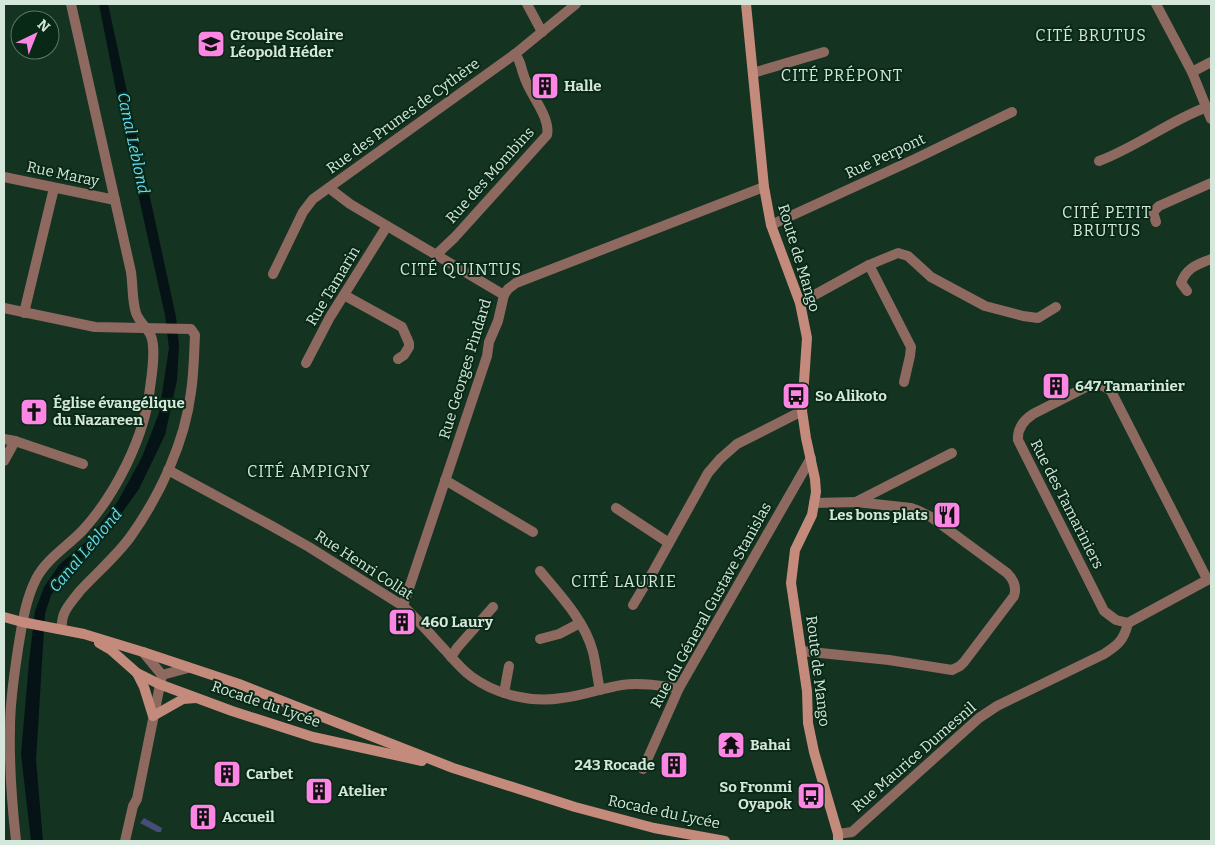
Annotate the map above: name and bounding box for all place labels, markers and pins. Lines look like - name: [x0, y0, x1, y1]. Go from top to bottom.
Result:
- place label: Groupe Scolaire Léopold Héder: [230, 26, 344, 61]
- school or university icon: Groupe Scolaire Léopold Héder: [196, 29, 226, 59]
- building icon: Halle: [530, 71, 560, 101]
- place label: Halle: [564, 77, 602, 95]
- building icon: 647 Tamarinier: [1041, 371, 1071, 401]
- place label: 647 Tamarinier: [1075, 377, 1185, 395]
- bus stop icon: So Alikoto: [781, 381, 811, 411]
- place label: So Alikoto: [815, 387, 887, 405]
- place label: Église évangélique du Nazareen: [53, 394, 185, 429]
- church icon: Église évangélique du Nazareen: [19, 397, 49, 427]
- restaurant icon: Les bons plats: [932, 500, 962, 530]
- place label: Les bons plats: [829, 506, 928, 524]
- building icon: 460 Laury: [387, 607, 417, 637]
- place label: 460 Laury: [421, 613, 494, 631]
- temple icon: Bahai: [716, 730, 746, 760]
- place label: Bahai: [750, 736, 791, 754]
- building icon: 243 Rocade: [659, 750, 689, 780]
- place label: 243 Rocade: [574, 756, 655, 774]
- building icon: Carbet: [212, 759, 242, 789]
- place label: Carbet: [246, 765, 293, 783]
- building icon: Atelier: [304, 776, 334, 806]
- place label: So Fronmi Oyapok: [719, 778, 792, 813]
- bus stop icon: So Fronmi Oyapok: [796, 781, 826, 811]
- place label: Atelier: [338, 782, 387, 800]
- building icon: Accueil: [188, 802, 218, 832]
- place label: Accueil: [222, 808, 275, 826]

